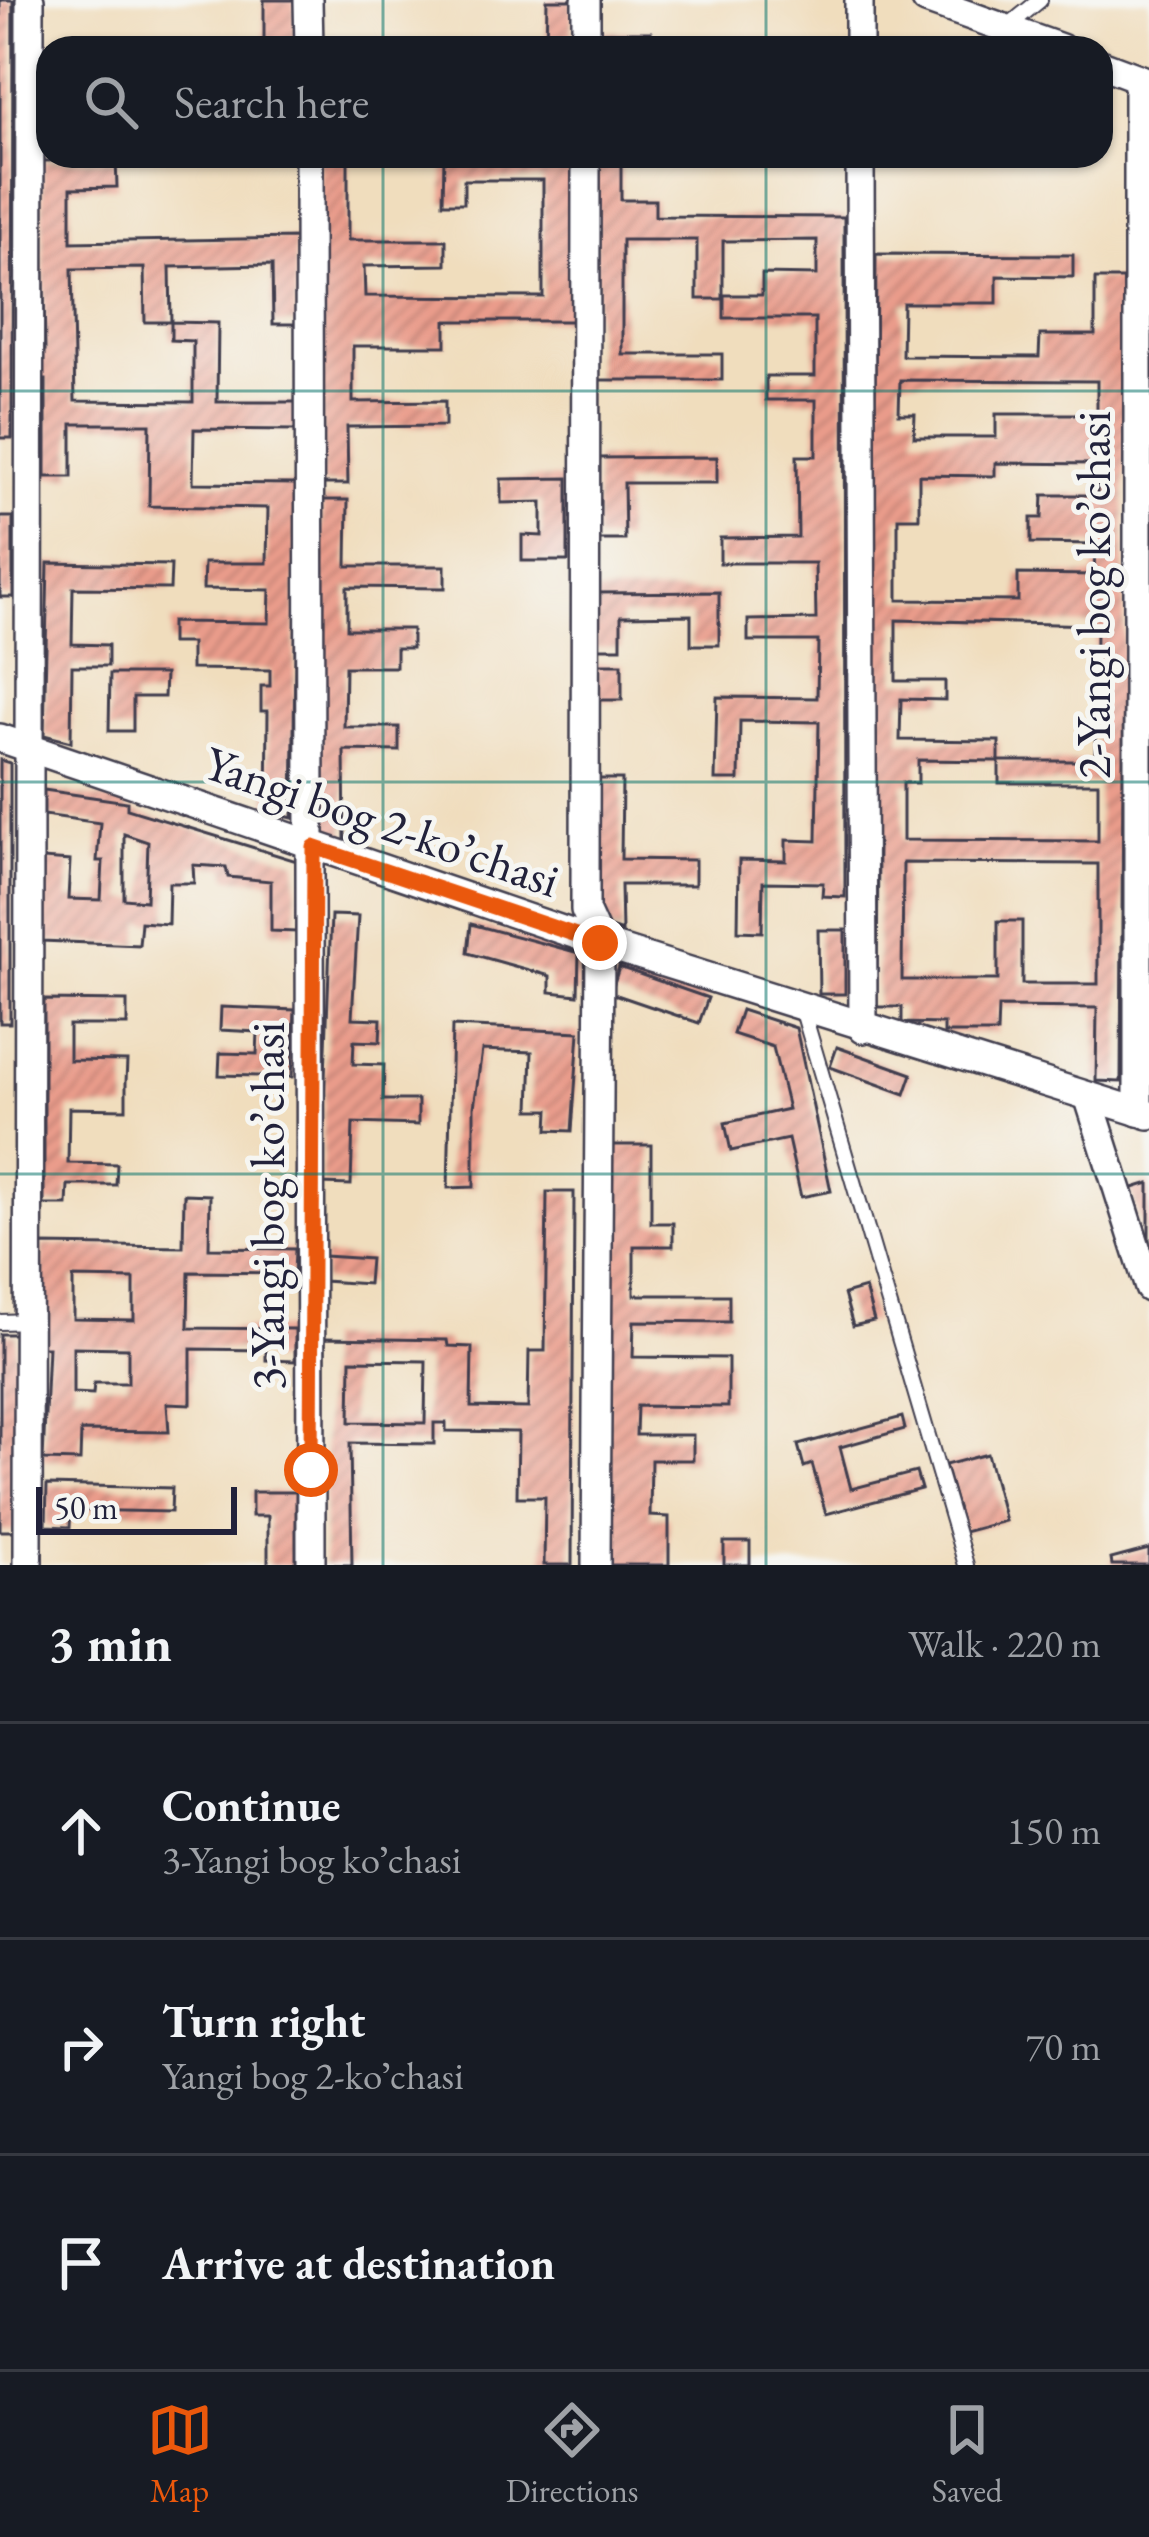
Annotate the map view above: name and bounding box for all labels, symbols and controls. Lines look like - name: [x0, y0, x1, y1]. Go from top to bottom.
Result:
- search box: [36, 36, 1113, 168]
- icon: search: [78, 69, 144, 135]
- text: Search here: [174, 73, 369, 131]
- street label: 2-Yangi bog koʼchasi: [1062, 411, 1124, 779]
- street label: Yangi bog 2-koʼchasi: [196, 731, 568, 911]
- route end: [573, 916, 627, 970]
- street label: 3-Yangi bog koʼchasi: [236, 1022, 298, 1390]
- route start: [284, 1443, 338, 1497]
- scale bar: [36, 1481, 237, 1534]
- text: 50 m: [54, 1486, 118, 1529]
- text: 3 min: [48, 1610, 172, 1676]
- text: Walk · 220 m: [908, 1618, 1101, 1669]
- text: Continue: [162, 1776, 340, 1834]
- icon: ahead: [48, 1798, 114, 1864]
- text: 150 m: [1007, 1805, 1101, 1856]
- text: 3-Yangi bog koʼchasi: [162, 1834, 461, 1885]
- text: Turn right: [162, 1992, 365, 2050]
- icon: right: [48, 2014, 114, 2080]
- text: 70 m: [1025, 2021, 1101, 2072]
- text: Yangi bog 2-koʼchasi: [162, 2050, 464, 2101]
- icon: arrive: [48, 2230, 114, 2296]
- text: Arrive at destination: [162, 2234, 555, 2292]
- tab: Map: [147, 2397, 213, 2512]
- tab: Directions: [506, 2397, 639, 2512]
- tab: Saved: [932, 2397, 1002, 2512]

